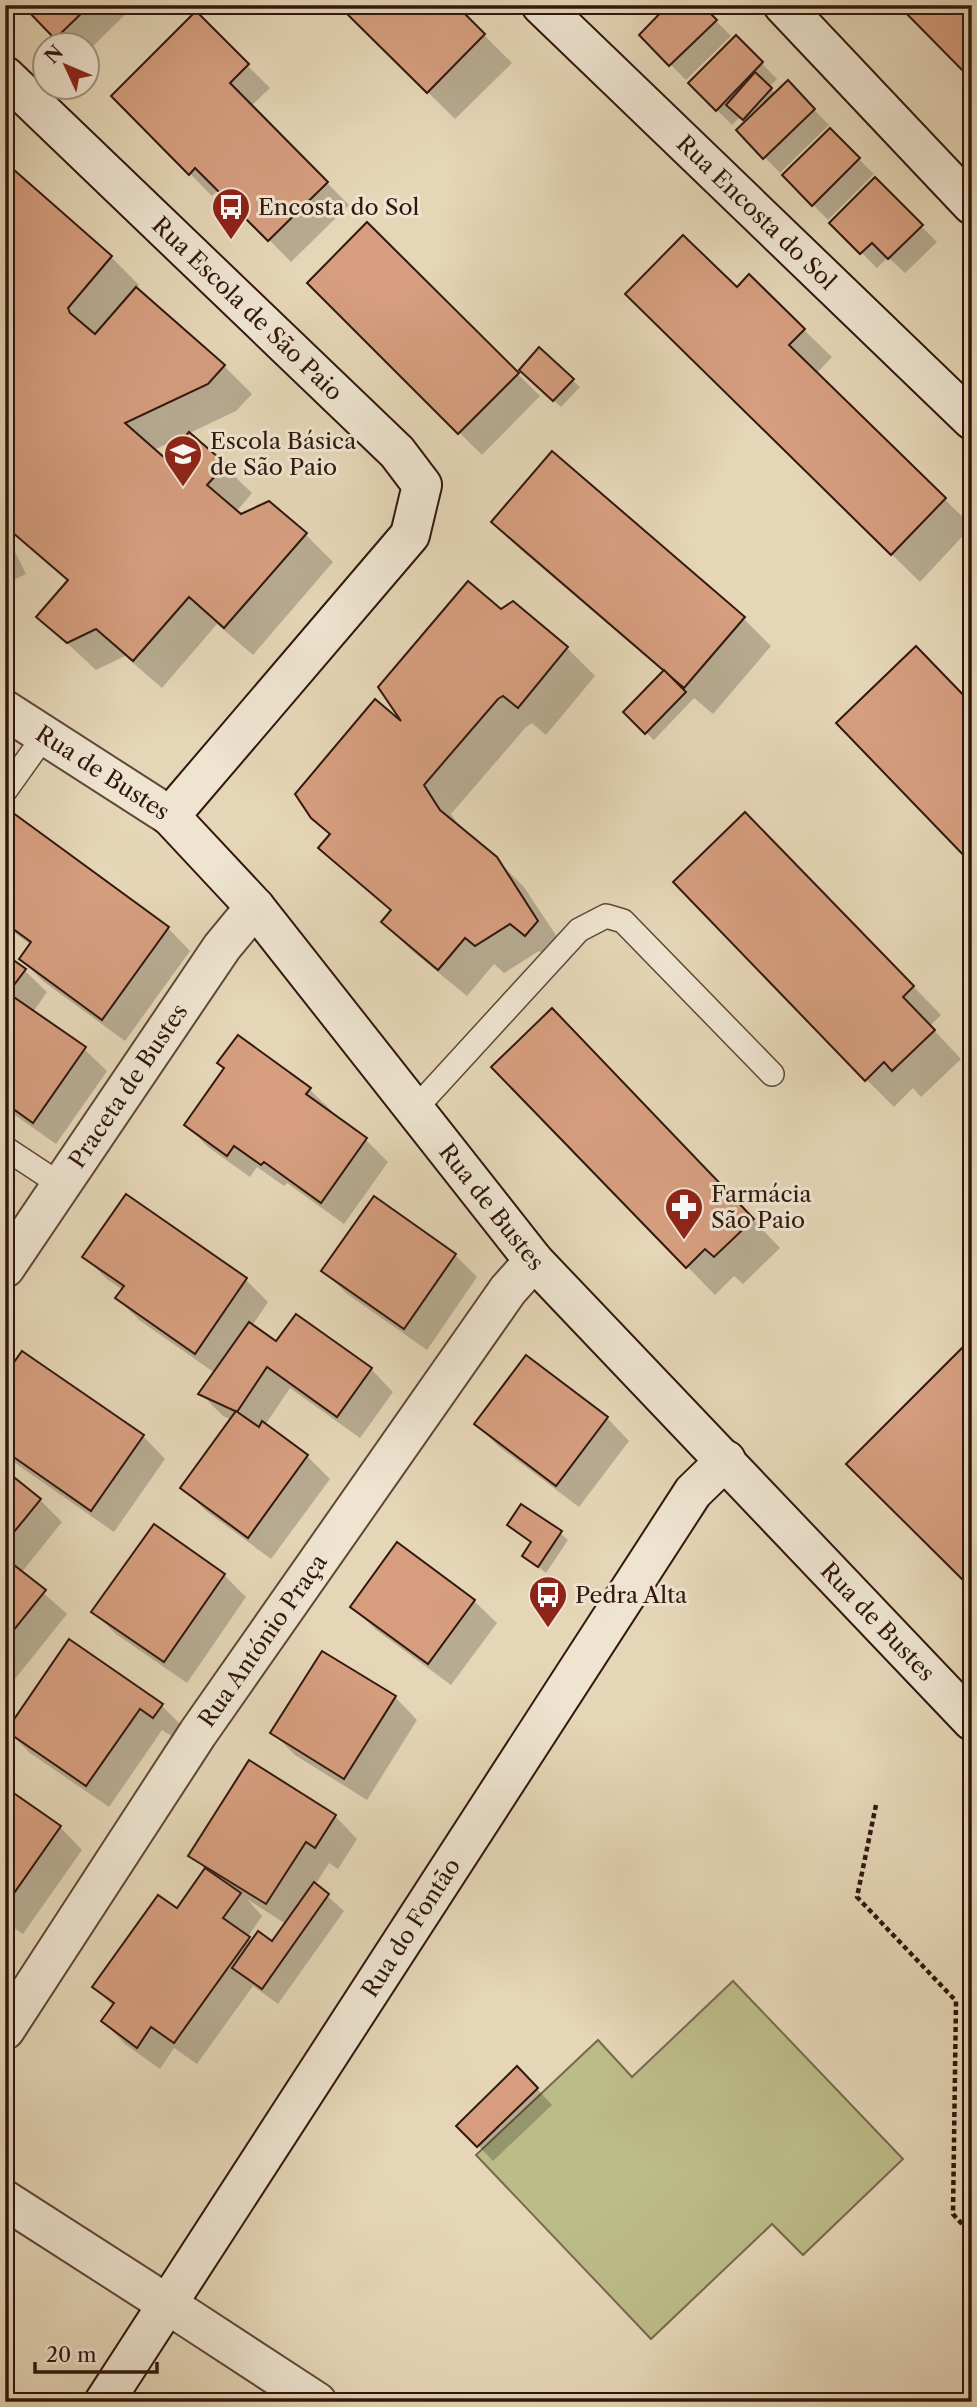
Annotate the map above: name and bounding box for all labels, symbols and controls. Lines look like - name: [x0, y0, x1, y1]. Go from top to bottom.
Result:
- north arrow: [32, 32, 102, 102]
- text: N: [40, 41, 68, 68]
- street label: Rua Encosta do Sol: [671, 129, 842, 296]
- bus stop icon: Encosta do Sol: [210, 186, 252, 241]
- place label: Encosta do Sol: [258, 193, 420, 221]
- street label: Rua Escola de São Paio: [146, 211, 349, 406]
- place label: Escola Básica de São Paio: [210, 427, 357, 481]
- school or university icon: Escola Básica de São Paio: [162, 433, 204, 488]
- street label: Rua de Bustes: [31, 720, 175, 826]
- street label: Praceta de Bustes: [63, 998, 194, 1173]
- street label: Rua de Bustes: [433, 1138, 550, 1276]
- place label: Farmácia São Paio: [711, 1180, 813, 1234]
- pharmacy icon: Farmácia São Paio: [663, 1186, 705, 1241]
- street label: Rua António Praça: [192, 1548, 333, 1733]
- street label: Rua de Bustes: [815, 1557, 941, 1687]
- bus stop icon: Pedra Alta: [527, 1574, 569, 1629]
- place label: Pedra Alta: [575, 1581, 688, 1609]
- street label: Rua do Fontão: [356, 1853, 466, 2003]
- scale bar: [35, 2330, 158, 2374]
- text: 20 m: [46, 2342, 97, 2367]

